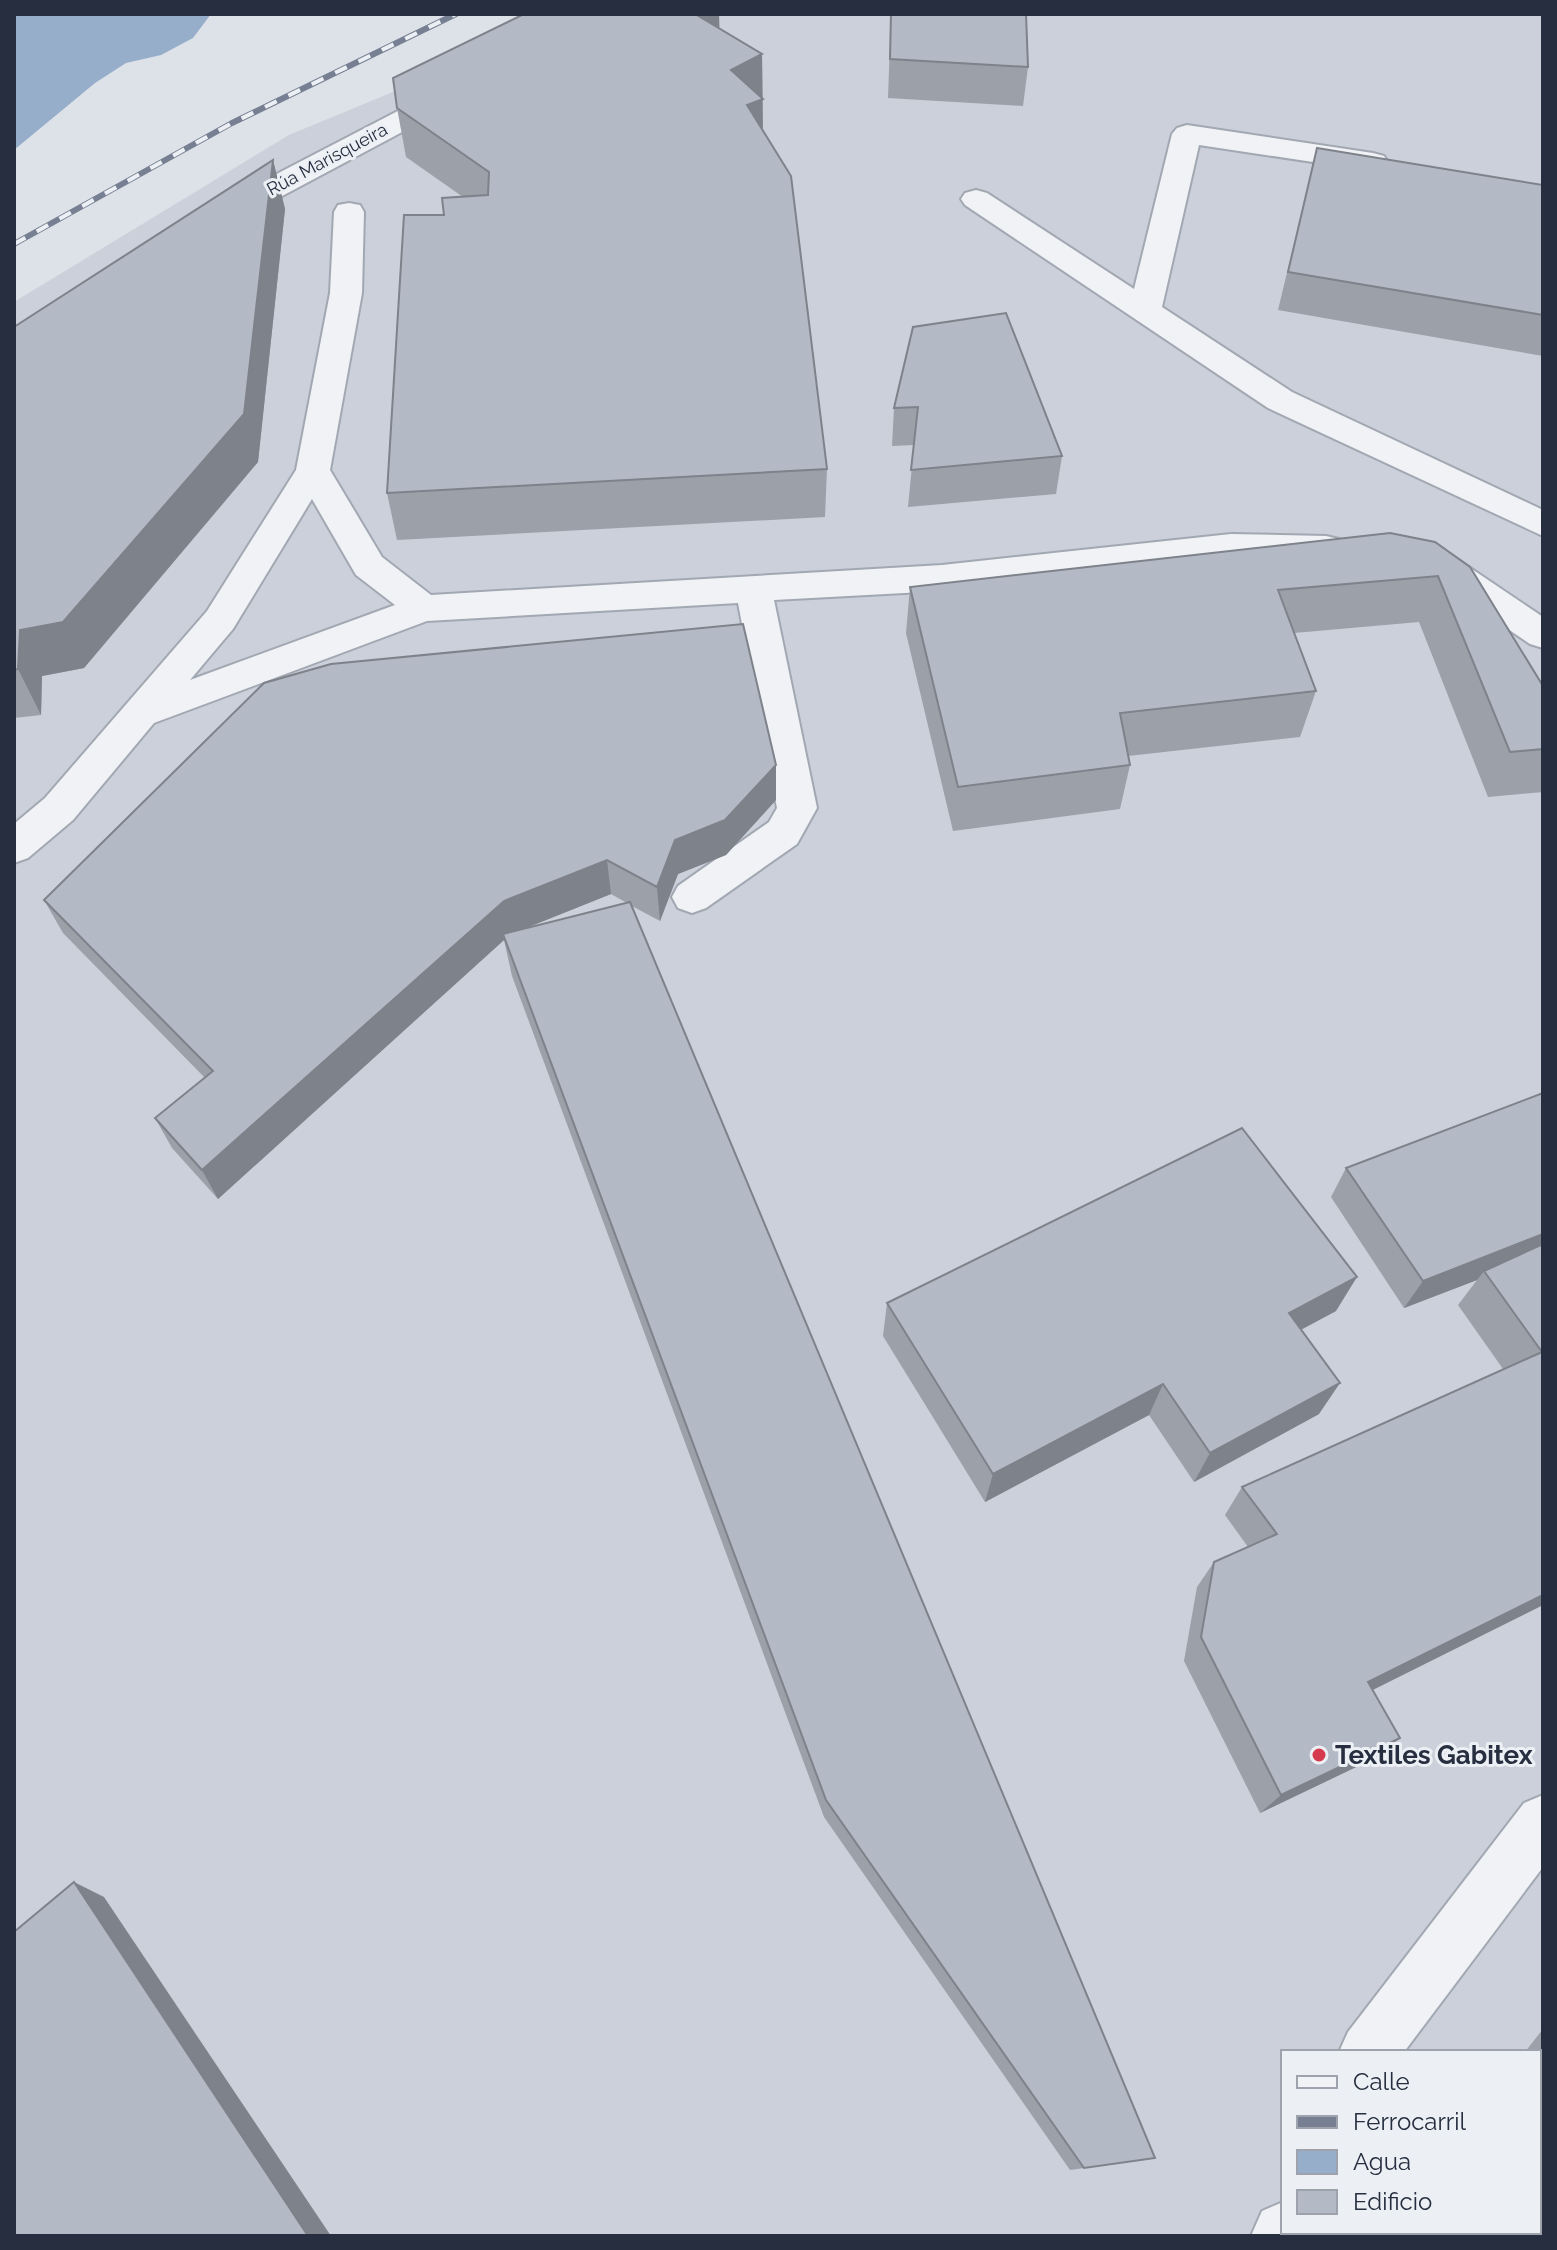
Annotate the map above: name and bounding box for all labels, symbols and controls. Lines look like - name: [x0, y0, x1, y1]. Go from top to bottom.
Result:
- street label: Rúa Marisqueira: [263, 118, 391, 200]
- place label: Textiles Gabitex: [1335, 1740, 1533, 1770]
- marker: Textiles Gabitex: [1310, 1746, 1328, 1764]
- legend: [1281, 2050, 1541, 2234]
- text: Calle: [1353, 2067, 1410, 2096]
- text: Ferrocarril: [1353, 2107, 1467, 2136]
- text: Agua: [1353, 2147, 1411, 2176]
- text: Edificio: [1353, 2187, 1432, 2216]

